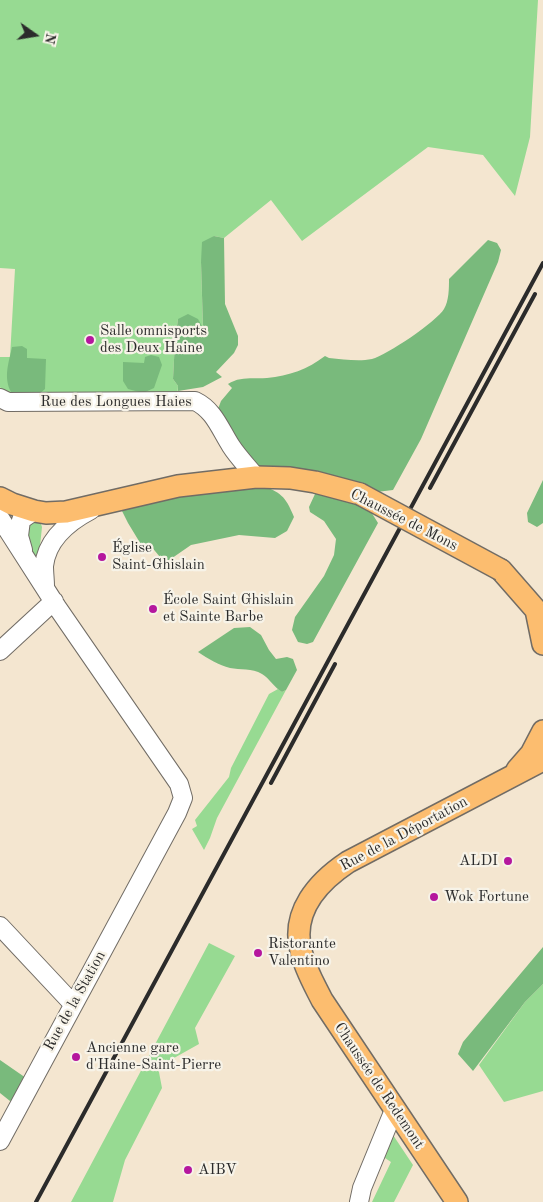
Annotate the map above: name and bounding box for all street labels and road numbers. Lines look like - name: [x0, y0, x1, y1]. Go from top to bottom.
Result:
- street label: Rue des Longues Haies: [40, 393, 192, 411]
- street label: Chaussée de Mons: [347, 485, 461, 555]
- street label: Rue de la Déportation: [337, 793, 471, 875]
- street label: Rue de la Station: [40, 948, 110, 1054]
- street label: Chaussée de Redemont: [330, 1019, 428, 1153]

